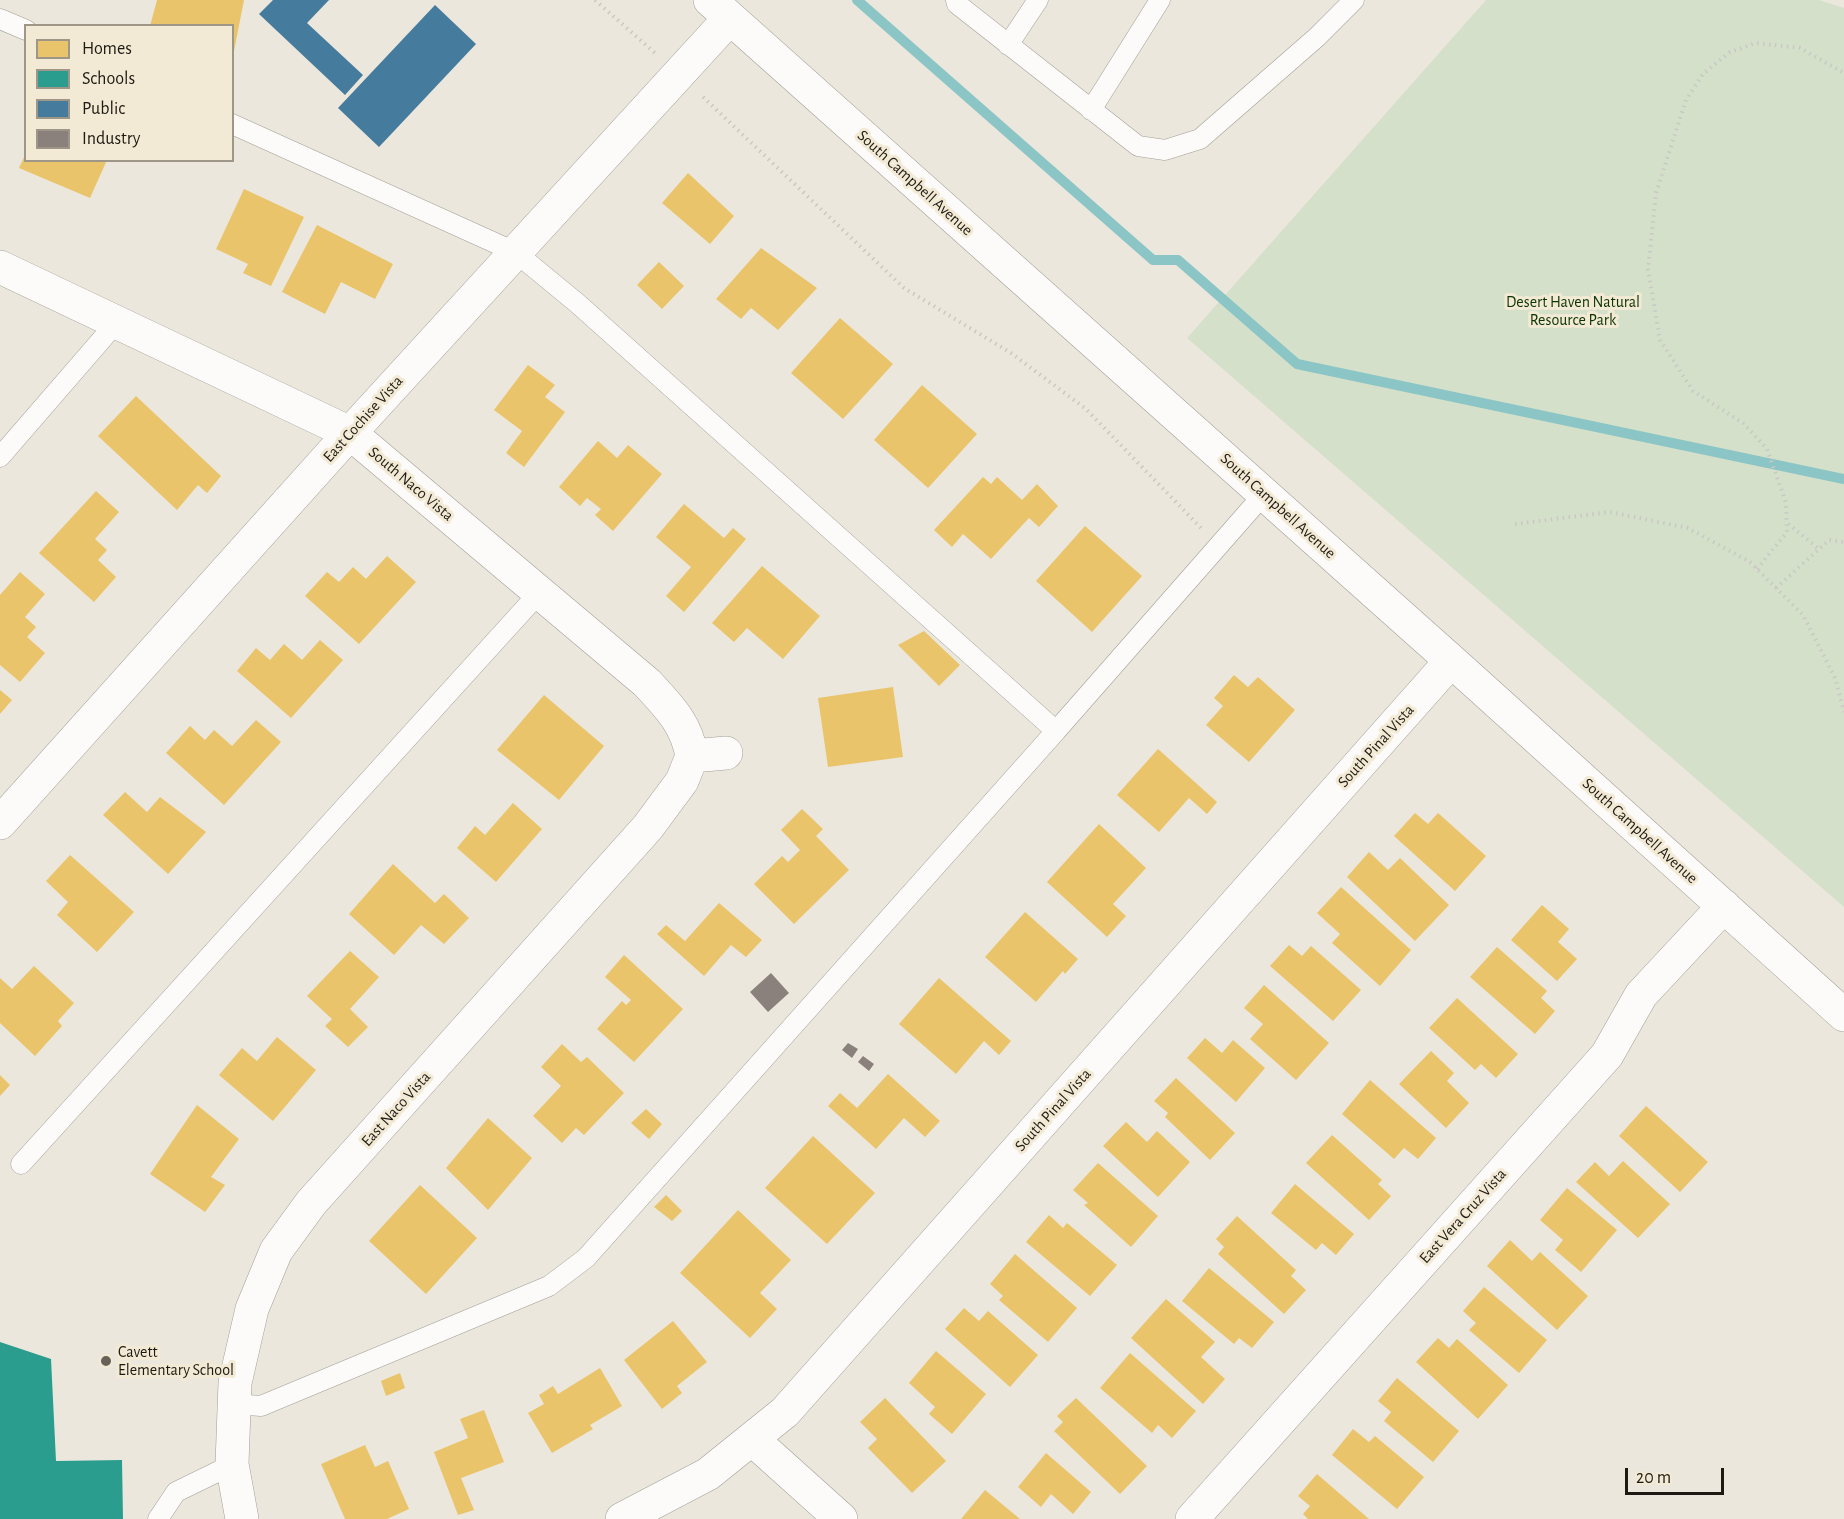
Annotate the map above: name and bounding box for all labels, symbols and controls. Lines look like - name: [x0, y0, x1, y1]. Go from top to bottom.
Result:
- legend: [24, 24, 234, 162]
- text: Homes: [82, 40, 132, 58]
- text: Schools: [82, 70, 135, 88]
- text: Public: [82, 100, 125, 118]
- street label: South Campbell Avenue: [853, 126, 977, 240]
- text: Industry: [82, 130, 141, 148]
- park label: Desert Haven Natural Resource Park: [1506, 292, 1640, 330]
- street label: East Cochise Vista: [319, 372, 407, 466]
- street label: South Naco Vista: [365, 443, 457, 525]
- street label: South Campbell Avenue: [1216, 449, 1340, 563]
- street label: South Pinal Vista: [1334, 701, 1418, 791]
- street label: South Campbell Avenue: [1578, 774, 1702, 888]
- street label: South Pinal Vista: [1011, 1065, 1095, 1155]
- street label: East Naco Vista: [357, 1067, 435, 1151]
- street label: East Vera Cruz Vista: [1415, 1165, 1511, 1267]
- place label: Cavett Elementary School: [118, 1342, 234, 1380]
- marker: Cavett Elementary School: [99, 1354, 113, 1368]
- scale bar: [1628, 1456, 1727, 1494]
- text: 20 m: [1636, 1469, 1671, 1487]

